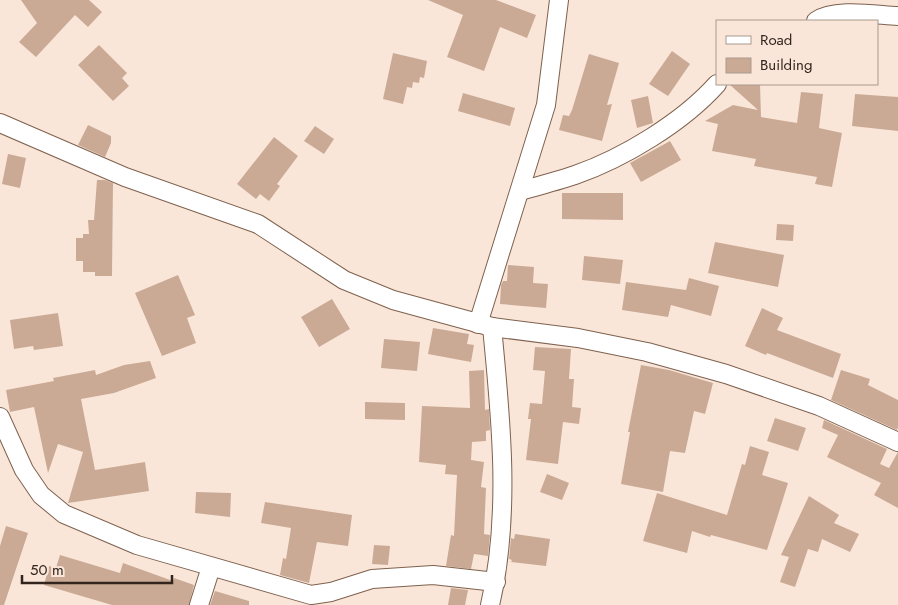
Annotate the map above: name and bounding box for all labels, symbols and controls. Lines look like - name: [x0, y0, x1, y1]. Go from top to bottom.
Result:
- legend: [716, 20, 878, 85]
- text: Road: [760, 29, 792, 51]
- text: Building: [760, 54, 812, 76]
- scale bar: [22, 552, 172, 584]
- text: 50 m: [30, 559, 64, 581]

